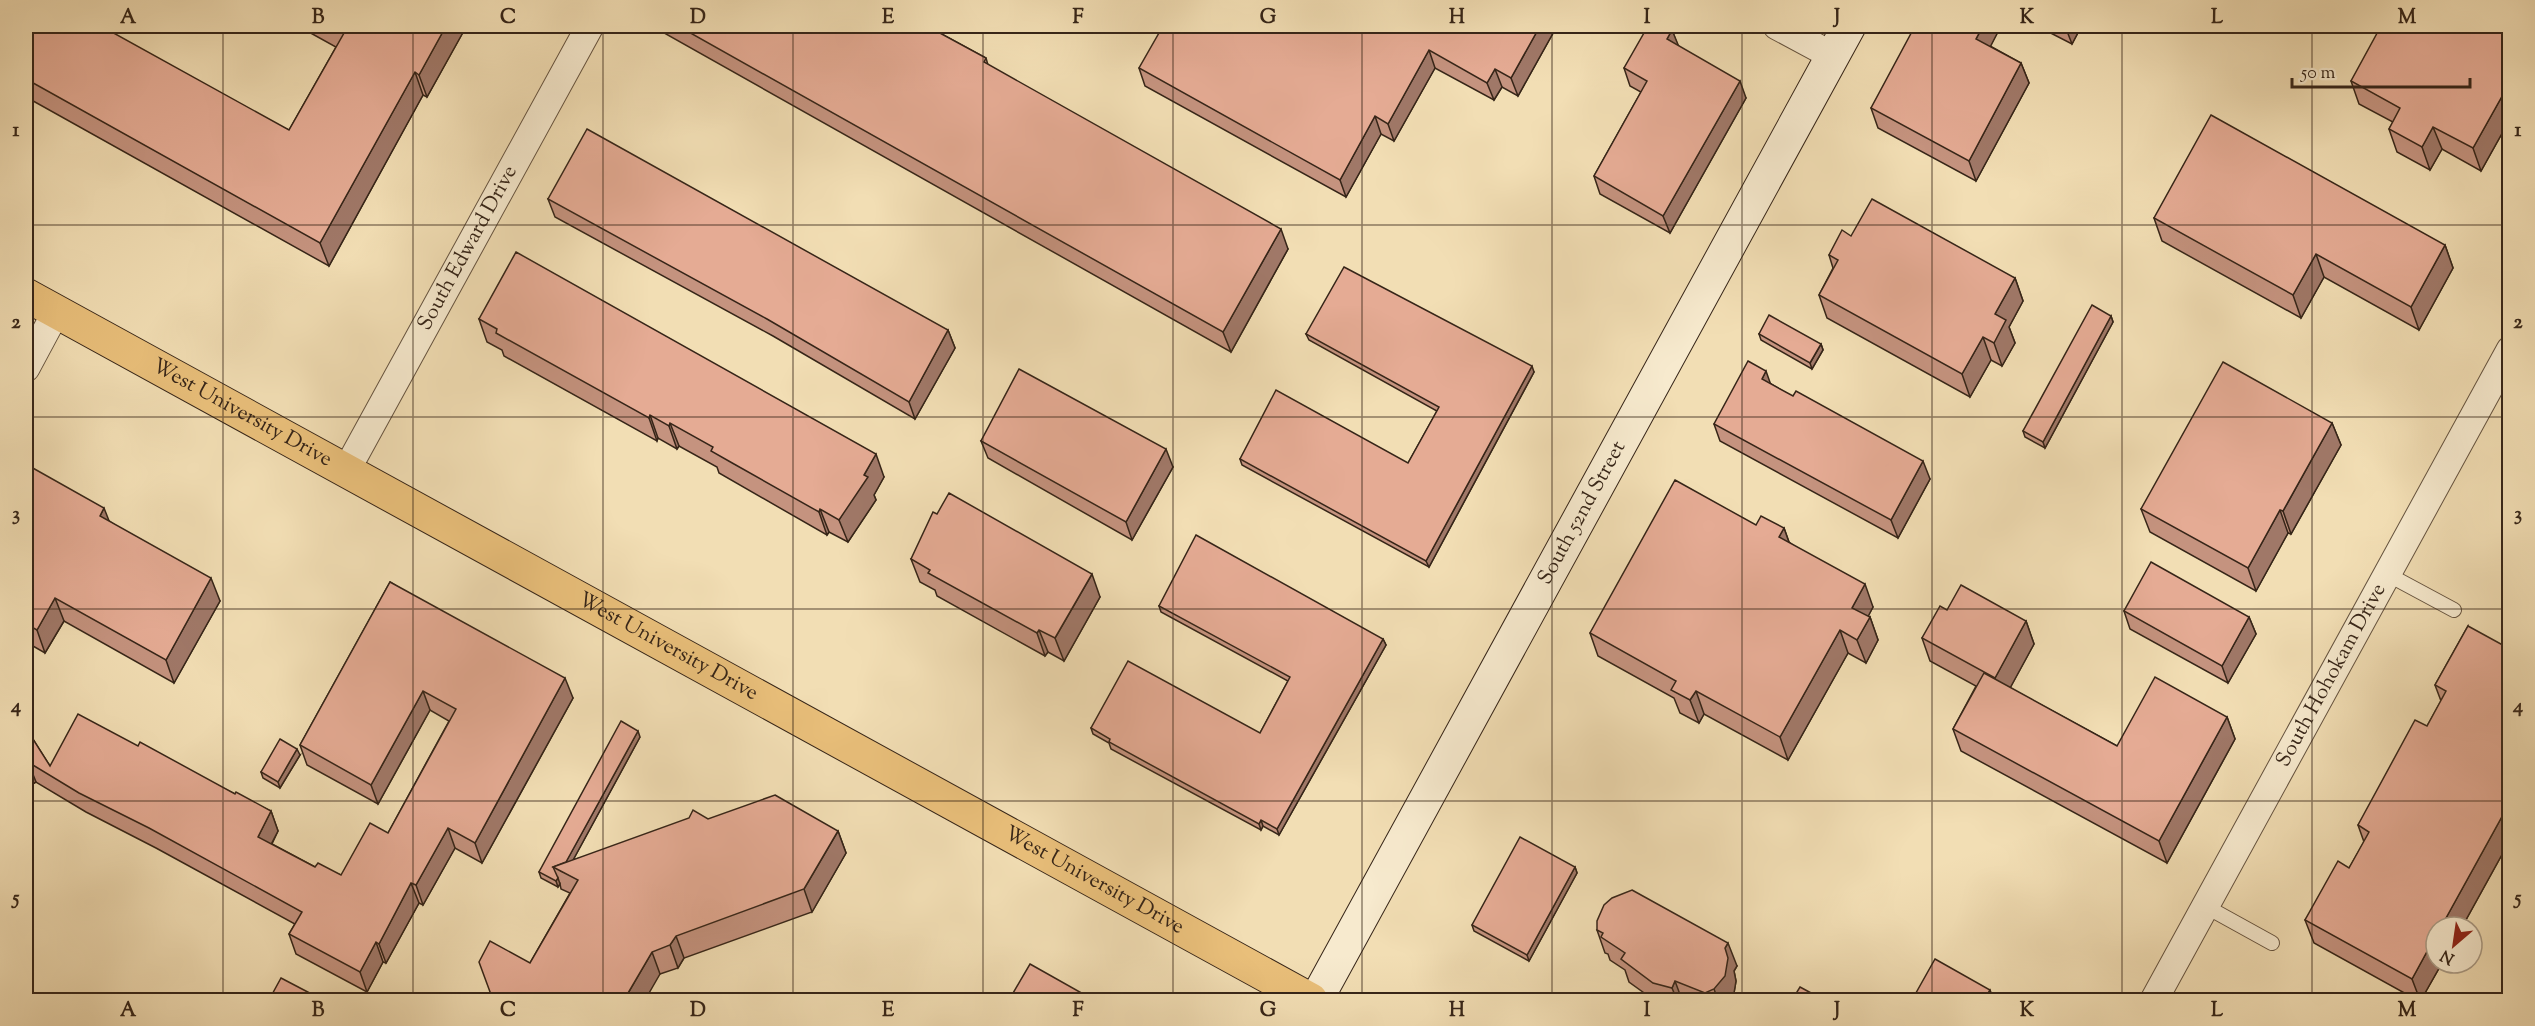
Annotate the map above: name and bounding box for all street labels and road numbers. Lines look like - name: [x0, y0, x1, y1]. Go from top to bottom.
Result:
- street label: South Edward Drive: [411, 160, 526, 336]
- street label: West University Drive: [146, 352, 337, 475]
- street label: South 52nd Street: [1531, 436, 1634, 591]
- street label: South Hohokam Drive: [2269, 578, 2394, 773]
- street label: West University Drive: [572, 586, 763, 709]
- street label: West University Drive: [998, 819, 1189, 942]

